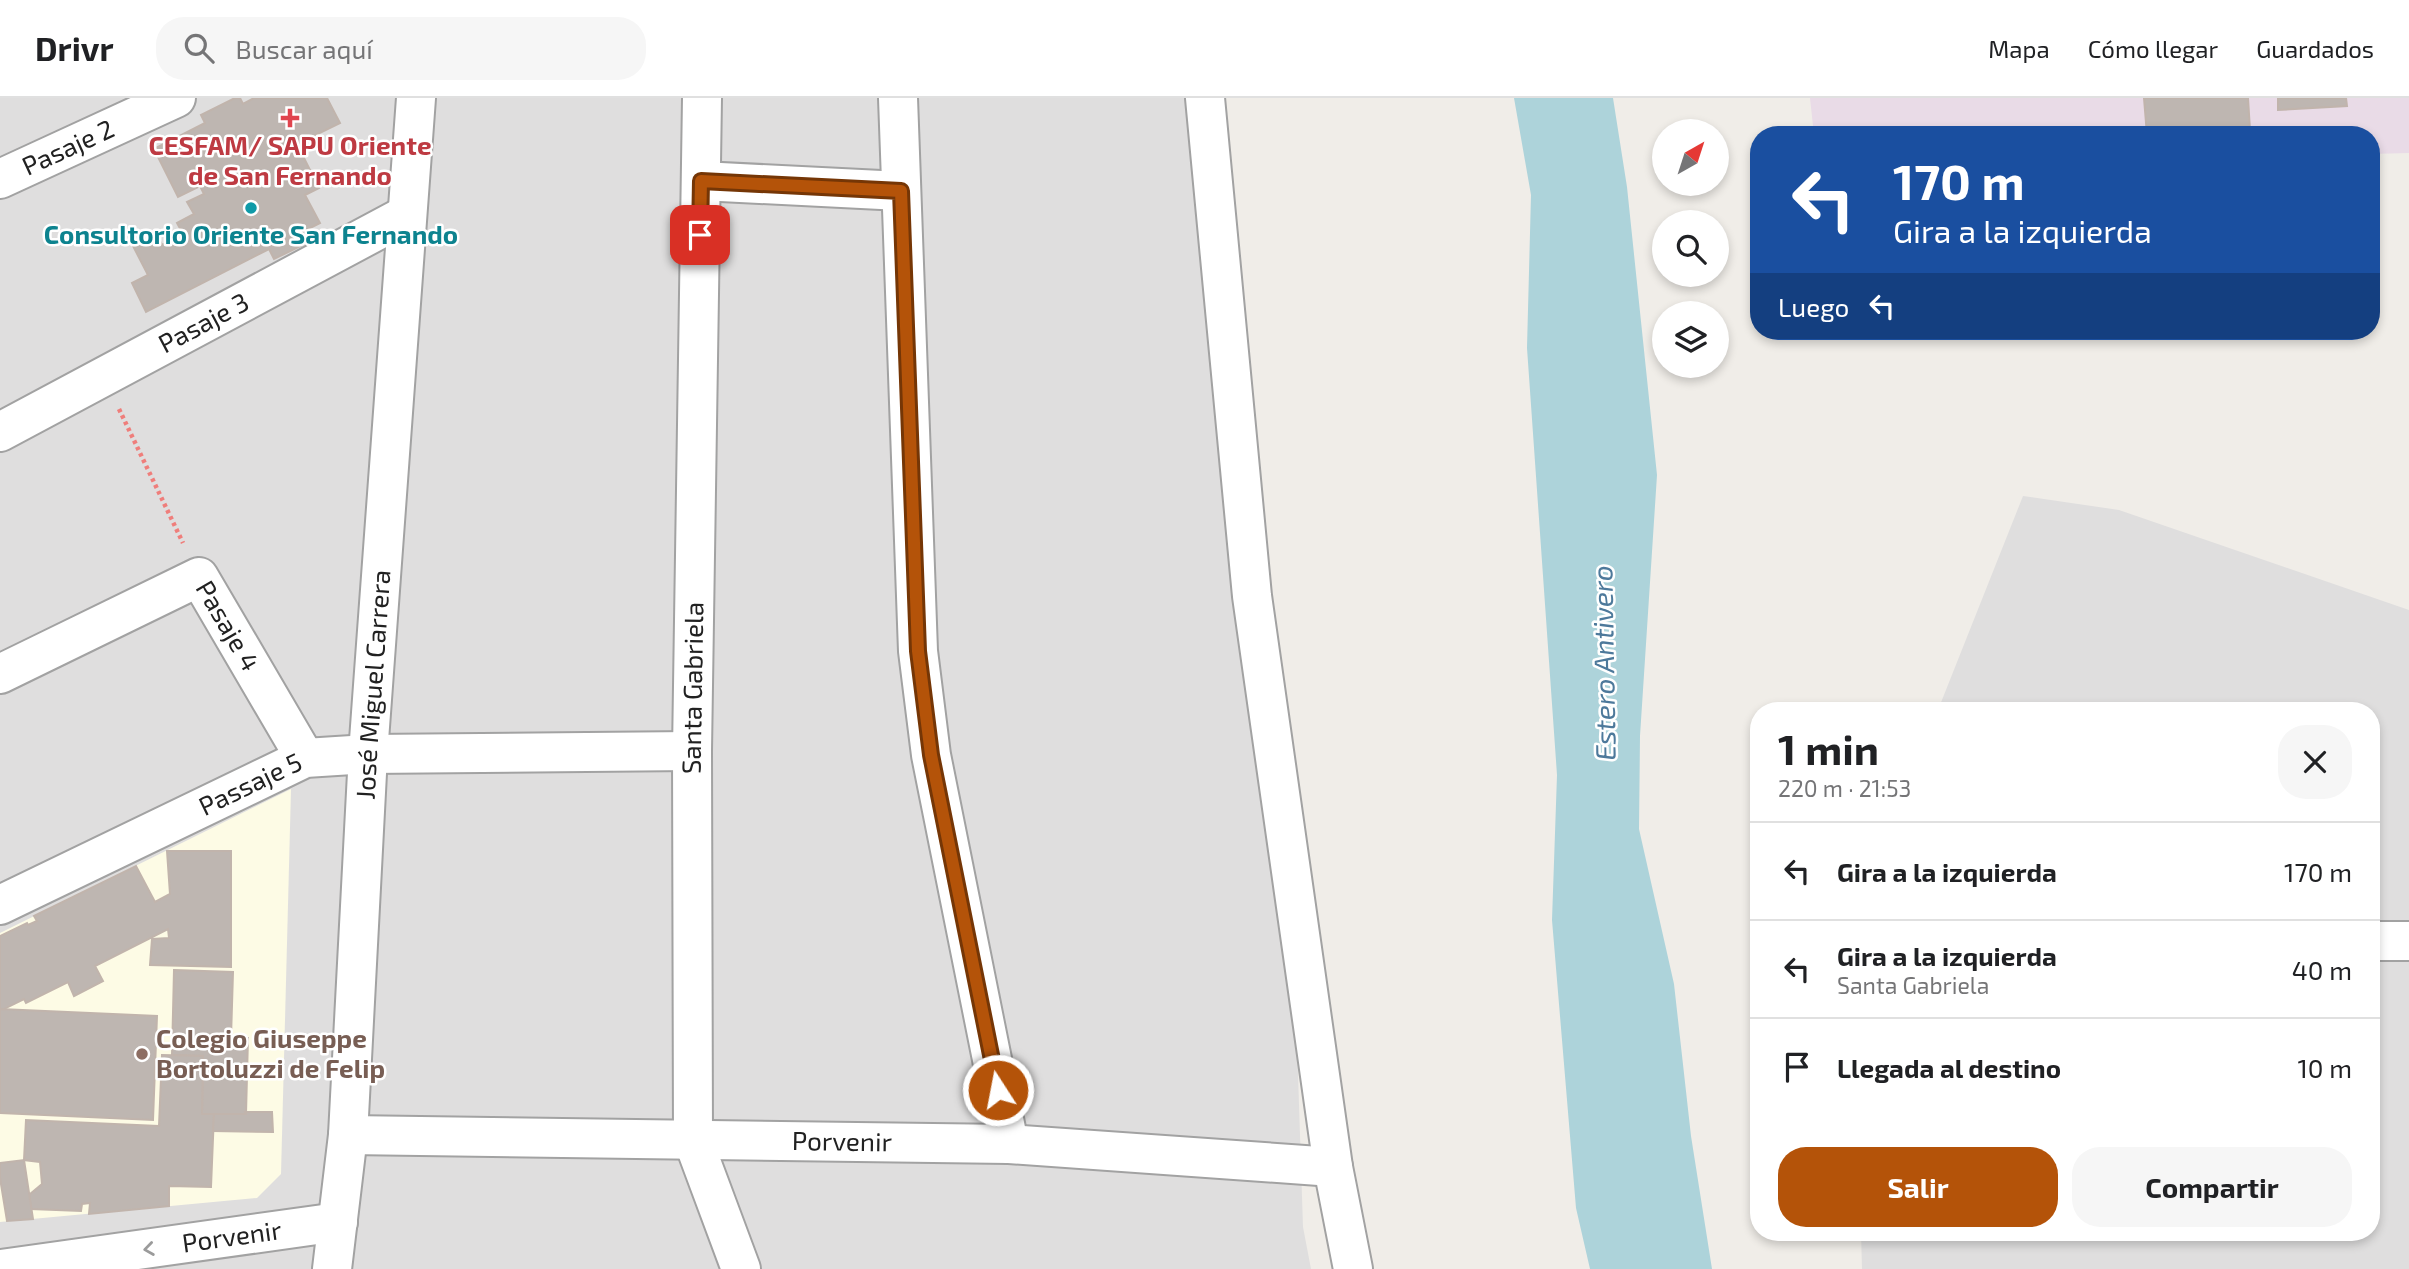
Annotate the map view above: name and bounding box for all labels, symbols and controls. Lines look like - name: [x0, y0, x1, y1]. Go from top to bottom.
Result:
- search box: [156, 17, 646, 80]
- text: Drivr: [35, 28, 114, 68]
- icon: search: [180, 29, 218, 67]
- text: Buscar aquí: [236, 33, 373, 64]
- text: Mapa: [1988, 34, 2050, 63]
- text: Cómo llegar: [2088, 34, 2218, 63]
- text: Guardados: [2256, 34, 2374, 63]
- marker: CESFAM/ SAPU Oriente de San Fernando: [280, 108, 300, 128]
- street label: Pasaje 2: [17, 112, 118, 181]
- north arrow: [1652, 119, 1729, 196]
- map controls: [1652, 119, 1729, 378]
- place label: CESFAM/ SAPU Oriente de San Fernando: [148, 129, 432, 190]
- text: 170 m: [1893, 151, 2025, 210]
- icon: left: [1778, 154, 1869, 245]
- marker: Consultorio Oriente San Fernando: [243, 200, 259, 216]
- pin: [670, 205, 730, 265]
- button: search: [1652, 210, 1729, 287]
- text: Gira a la izquierda: [1893, 211, 2152, 249]
- icon: arrive: [681, 216, 719, 254]
- place label: Consultorio Oriente San Fernando: [44, 218, 458, 249]
- street label: Pasaje 3: [153, 285, 253, 359]
- icon: left: [1863, 287, 1901, 325]
- text: Luego: [1778, 291, 1849, 322]
- button: layers: [1652, 301, 1729, 378]
- water label: Estero Antivero: [1584, 565, 1622, 761]
- street label: José Miguel Carrera: [349, 569, 395, 800]
- street label: Pasaje 4: [190, 574, 267, 676]
- street label: Santa Gabriela: [674, 602, 709, 774]
- text: 1 min: [1778, 723, 1879, 773]
- button: close: [2278, 725, 2352, 799]
- street label: Passaje 5: [193, 745, 306, 821]
- text: 220 m · 21:53: [1778, 774, 1911, 802]
- icon: left: [1778, 852, 1816, 890]
- text: Gira a la izquierda: [1837, 856, 2057, 887]
- text: 170 m: [2284, 856, 2352, 887]
- text: Gira a la izquierda: [1837, 940, 2057, 971]
- icon: left: [1778, 950, 1816, 988]
- text: 40 m: [2292, 954, 2352, 985]
- text: Santa Gabriela: [1837, 971, 1989, 999]
- place label: Colegio Giuseppe Bortoluzzi de Felip: [156, 1022, 385, 1083]
- marker: Colegio Giuseppe Bortoluzzi de Felip: [134, 1046, 150, 1062]
- icon: arrive: [1778, 1048, 1816, 1086]
- text: Llegada al destino: [1837, 1052, 2061, 1083]
- text: 10 m: [2297, 1052, 2352, 1083]
- position arrow: [961, 1053, 1035, 1127]
- street label: Porvenir: [792, 1124, 892, 1156]
- button: Salir: [1778, 1147, 2058, 1227]
- button: Compartir: [2072, 1147, 2352, 1227]
- street label: Porvenir: [180, 1213, 283, 1258]
- one-way arrow: [143, 1241, 155, 1256]

